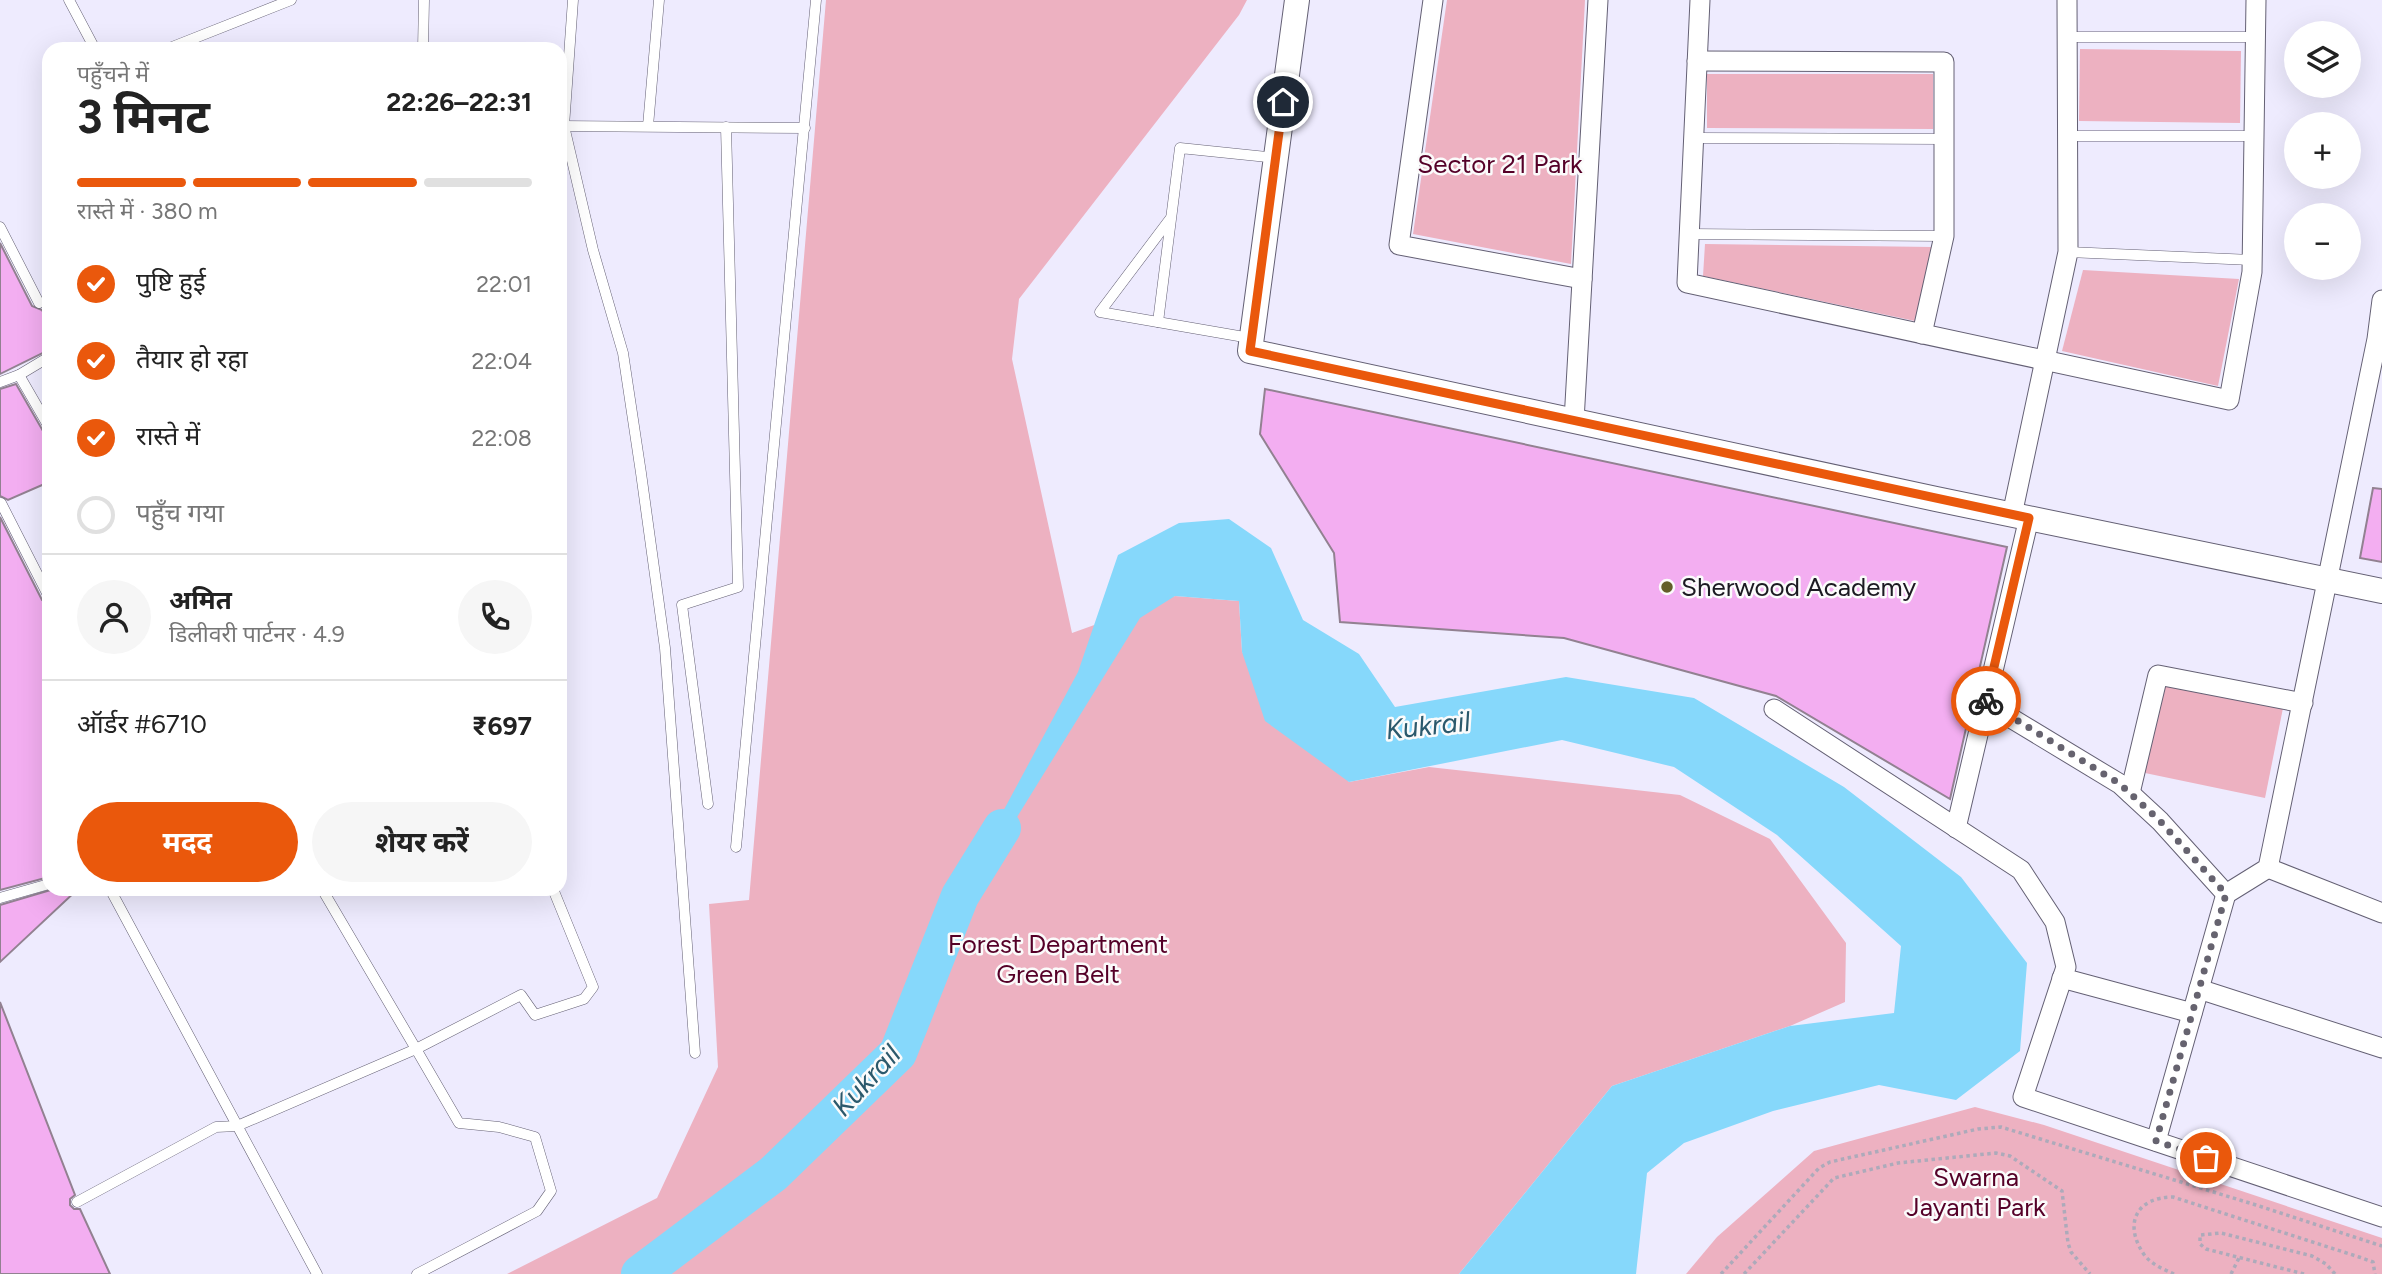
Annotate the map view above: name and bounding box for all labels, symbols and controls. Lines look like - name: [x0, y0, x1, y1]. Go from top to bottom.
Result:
- map controls: [2284, 21, 2361, 280]
- button: layers: [2284, 21, 2361, 98]
- text: पहुँचने में: [77, 60, 149, 88]
- pin: [1253, 72, 1313, 132]
- icon: home: [1264, 83, 1302, 121]
- text: 22:26–22:31: [386, 86, 532, 118]
- text: 3 मिनट: [77, 89, 210, 145]
- button: +: [2284, 112, 2361, 189]
- park label: Sector 21 Park: [1417, 148, 1583, 180]
- text: रास्ते में · 380 m: [77, 197, 218, 225]
- button: −: [2284, 203, 2361, 280]
- icon: check: [77, 265, 115, 303]
- text: पुष्टि हुई: [136, 266, 206, 298]
- text: 22:01: [476, 270, 532, 298]
- icon: check: [77, 342, 115, 380]
- text: तैयार हो रहा: [136, 343, 248, 375]
- text: 22:04: [471, 347, 532, 375]
- icon: check: [77, 419, 115, 457]
- text: रास्ते में: [136, 420, 200, 452]
- text: 22:08: [472, 424, 532, 452]
- text: पहुँच गया: [136, 497, 224, 529]
- place label: Sherwood Academy: [1681, 571, 1916, 603]
- marker: Sherwood Academy: [1659, 579, 1675, 595]
- button: person: [77, 580, 151, 654]
- button: phone: [458, 580, 532, 654]
- text: अमित: [169, 584, 232, 616]
- text: डिलीवरी पार्टनर · 4.9: [169, 620, 345, 648]
- courier: [1951, 666, 2021, 736]
- icon: bike: [1967, 682, 2005, 720]
- water label: Kukrail: [1384, 704, 1473, 746]
- text: ऑर्डर #6710: [77, 708, 207, 740]
- text: ₹697: [472, 710, 532, 742]
- button: मदद: [77, 802, 298, 882]
- button: शेयर करें: [312, 802, 532, 882]
- park label: Forest Department Green Belt: [948, 928, 1168, 990]
- water label: Kukrail: [825, 1037, 908, 1123]
- pin: [2176, 1128, 2236, 1188]
- icon: bag: [2187, 1139, 2225, 1177]
- park label: Swarna Jayanti Park: [1906, 1161, 2046, 1223]

